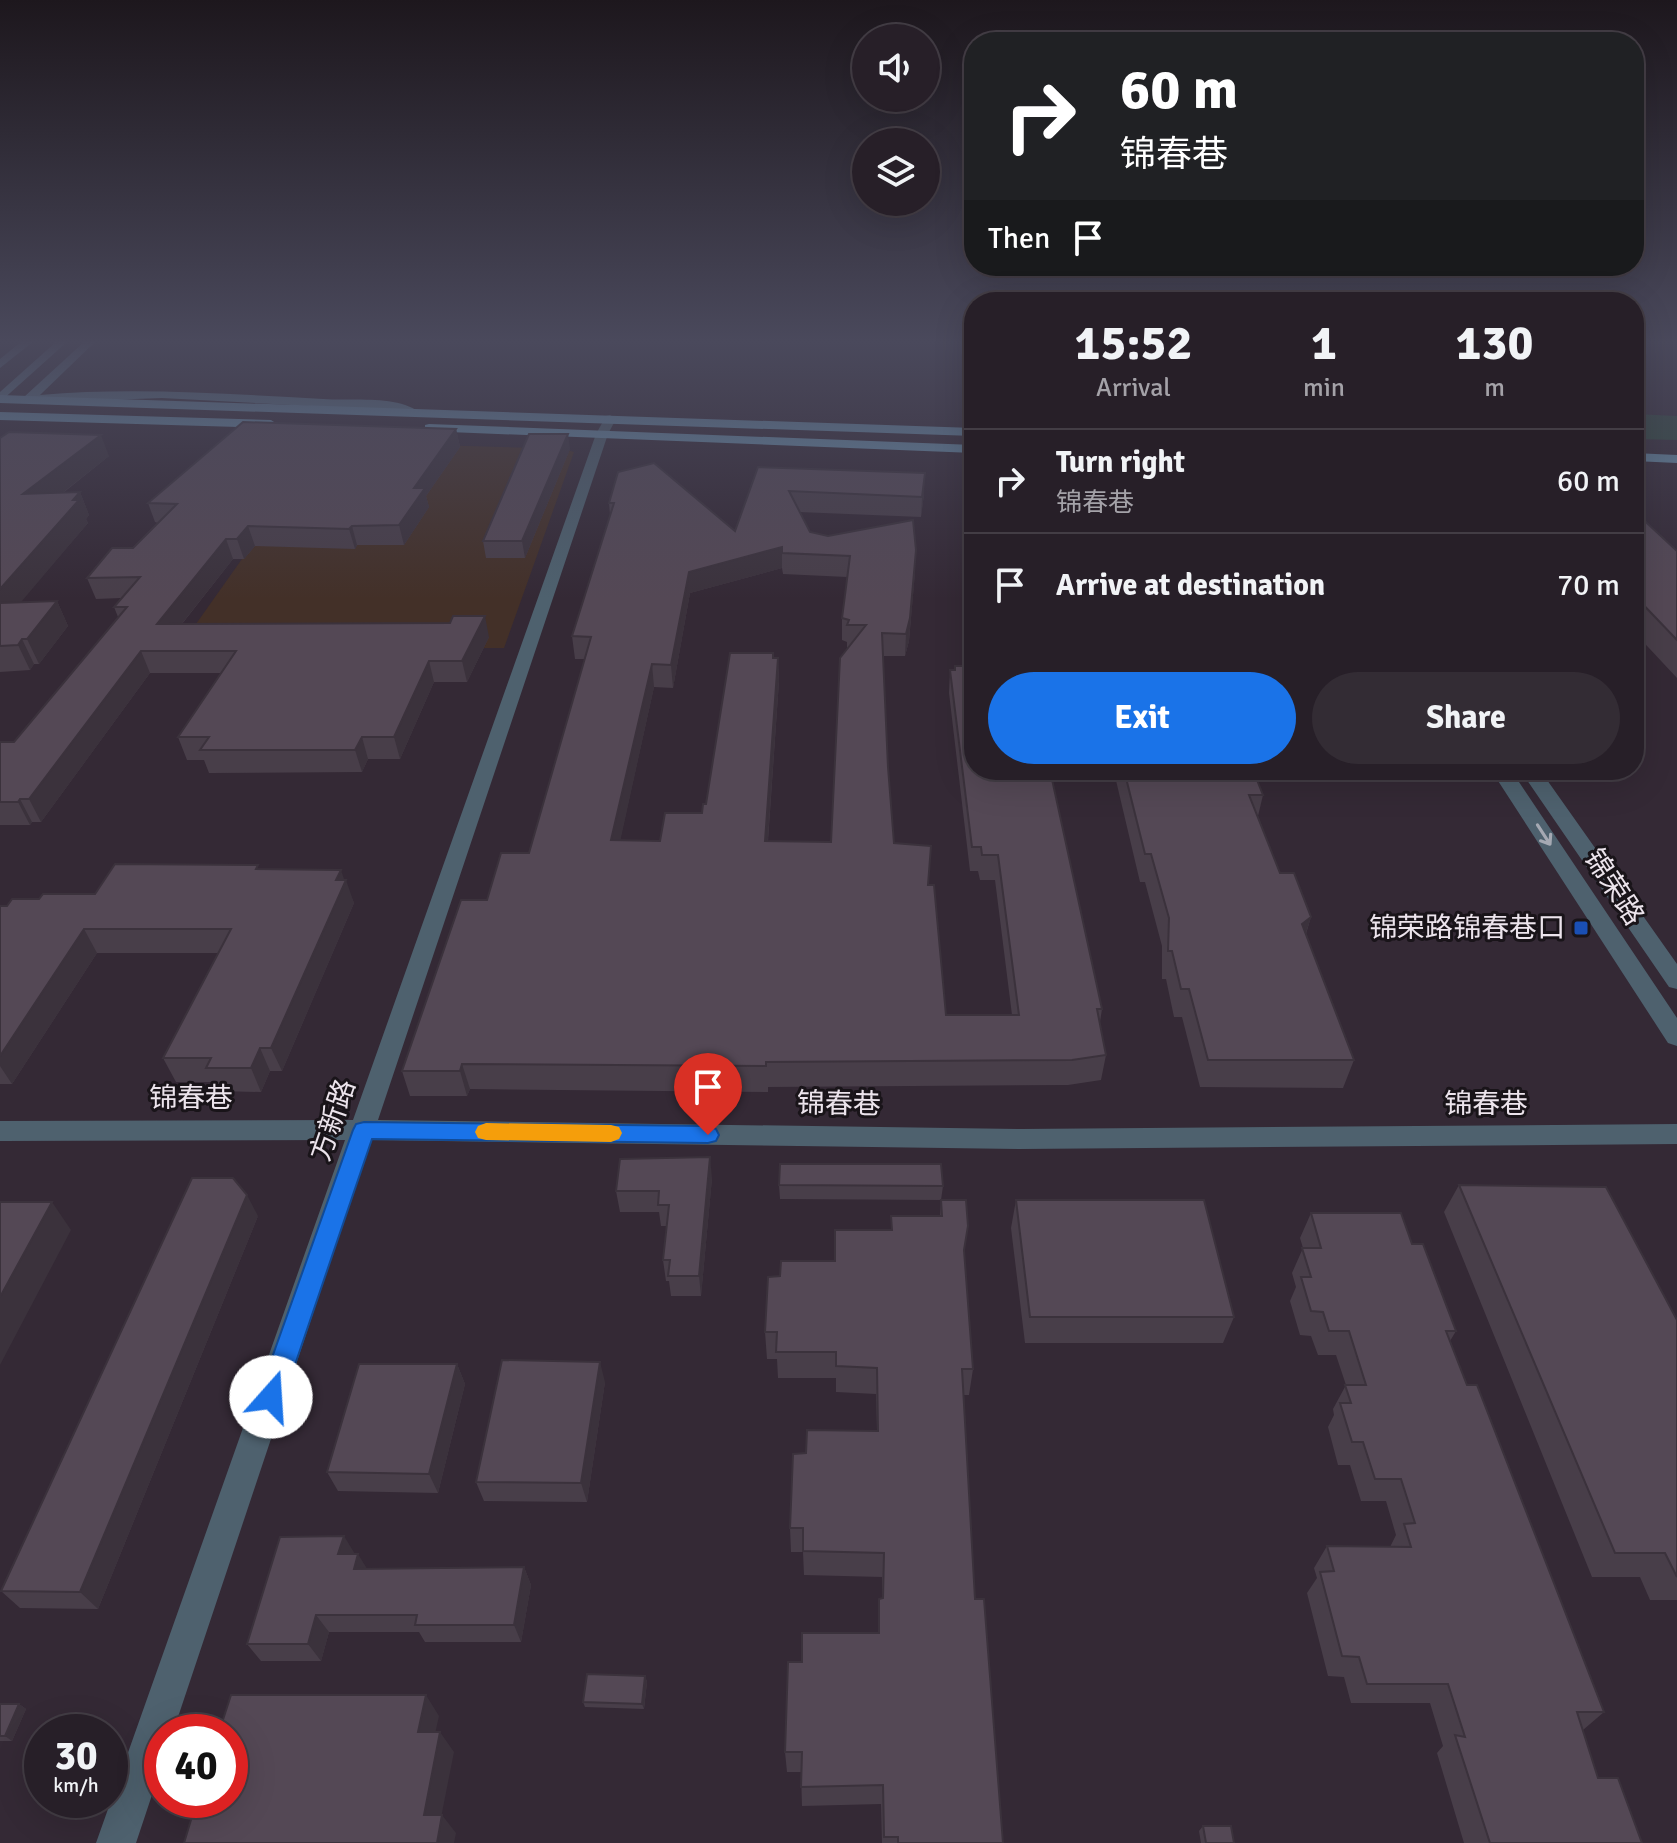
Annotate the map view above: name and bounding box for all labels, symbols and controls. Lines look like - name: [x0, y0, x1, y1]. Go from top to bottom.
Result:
- map controls: [852, 24, 940, 216]
- button: sound: [852, 24, 940, 112]
- text: 60 m: [1120, 55, 1238, 124]
- icon: right: [988, 64, 1092, 168]
- button: layers: [852, 128, 940, 216]
- text: 锦春巷: [1120, 132, 1228, 177]
- icon: arrive: [1066, 216, 1110, 260]
- text: Then: [988, 220, 1050, 257]
- text: 15:52: [1075, 314, 1192, 373]
- text: 1: [1311, 314, 1337, 373]
- text: 130: [1456, 314, 1533, 373]
- text: Arrival: [1096, 372, 1171, 404]
- text: min: [1303, 372, 1345, 404]
- text: m: [1484, 372, 1505, 404]
- text: Turn right: [1056, 444, 1185, 481]
- icon: right: [988, 459, 1032, 503]
- text: 60 m: [1557, 463, 1620, 500]
- text: 锦春巷: [1056, 487, 1134, 519]
- icon: arrive: [988, 563, 1032, 607]
- text: Arrive at destination: [1056, 567, 1325, 604]
- text: 70 m: [1557, 567, 1620, 604]
- button: Exit: [988, 672, 1296, 764]
- button: Share: [1312, 672, 1620, 764]
- one-way arrow: [1537, 823, 1553, 846]
- street label: 锦荣路: [1577, 843, 1651, 931]
- place label: 锦荣路锦春巷口: [1369, 911, 1565, 945]
- marker: 锦荣路锦春巷口: [1572, 919, 1590, 937]
- pin: [674, 1053, 742, 1135]
- icon: arrive: [686, 1065, 730, 1109]
- street label: 方新路: [303, 1075, 363, 1165]
- street label: 锦春巷: [149, 1081, 233, 1115]
- street label: 锦春巷: [797, 1086, 881, 1122]
- street label: 锦春巷: [1444, 1087, 1528, 1121]
- position arrow: [229, 1355, 313, 1439]
- speed limit sign: 40: [144, 1714, 248, 1818]
- text: 30: [54, 1731, 98, 1781]
- text: km/h: [53, 1773, 99, 1798]

